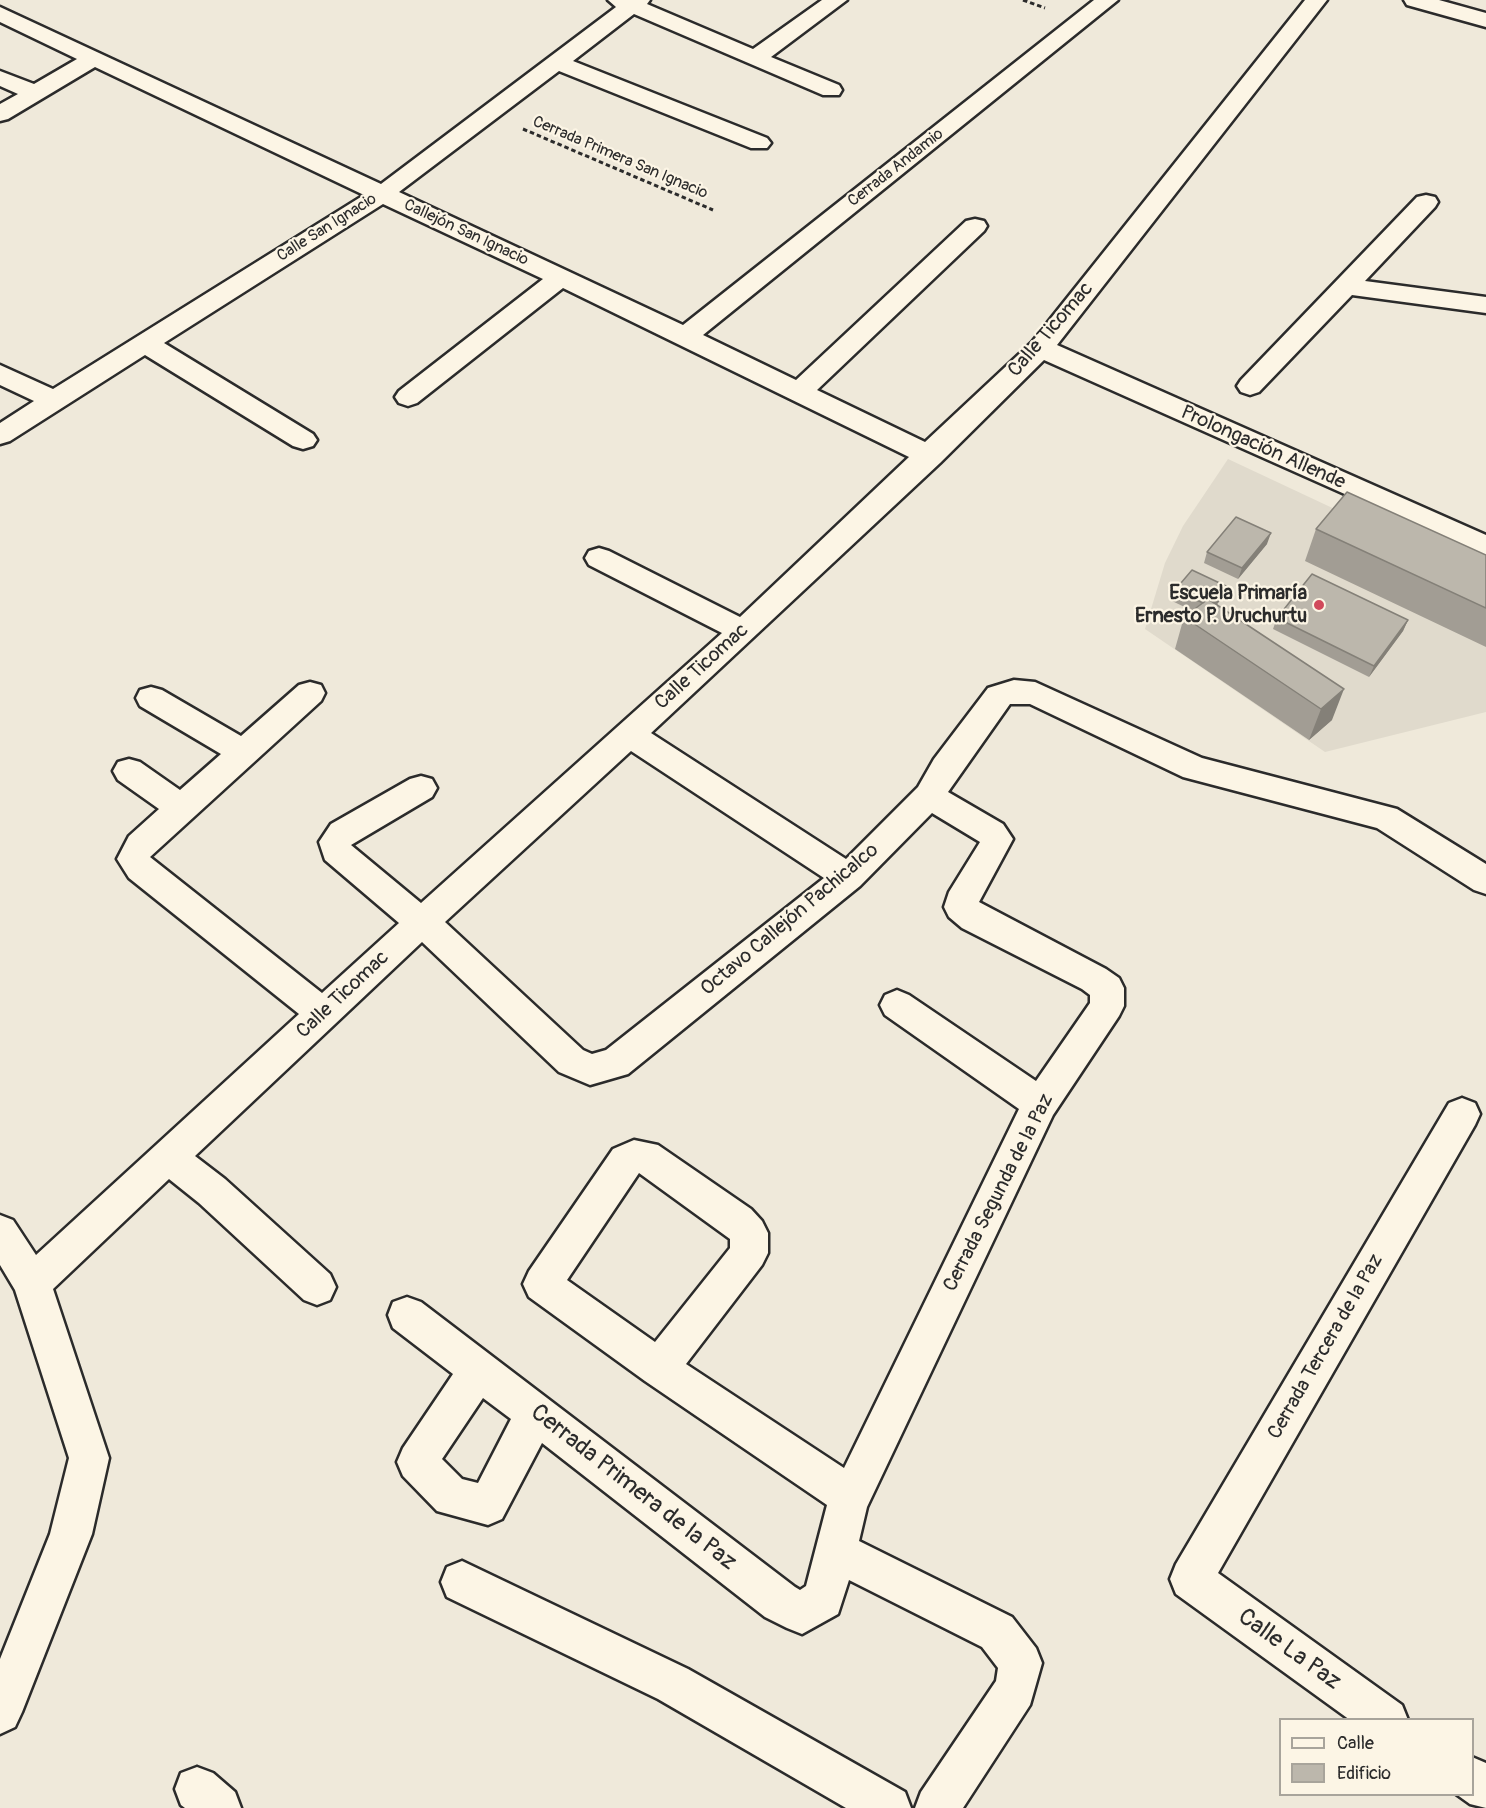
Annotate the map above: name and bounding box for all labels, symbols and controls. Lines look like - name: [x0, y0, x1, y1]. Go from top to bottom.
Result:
- street label: Cerrada Primera San Ignacio: [530, 112, 710, 204]
- street label: Cerrada Andamio: [844, 125, 948, 211]
- street label: Calle San Ignacio: [274, 190, 380, 266]
- street label: Callejón San Ignacio: [401, 196, 531, 270]
- street label: Calle Ticomac: [1003, 278, 1099, 382]
- street label: Prolongación Allende: [1177, 401, 1349, 495]
- place label: Escuela Primaría Ernesto P. Uruchurtu: [1135, 582, 1307, 629]
- marker: Escuela Primaría Ernesto P. Uruchurtu: [1312, 598, 1326, 612]
- street label: Calle Ticomac: [650, 619, 754, 715]
- street label: Octavo Callejón Pachicalco: [696, 839, 884, 1001]
- street label: Calle Ticomac: [292, 946, 394, 1044]
- street label: Cerrada Segunda de la Paz: [939, 1090, 1059, 1296]
- street label: Cerrada Tercera de la Paz: [1263, 1250, 1389, 1444]
- street label: Cerrada Primera de la Paz: [524, 1399, 742, 1577]
- street label: Calle La Paz: [1232, 1603, 1346, 1697]
- legend: [1279, 1718, 1474, 1796]
- text: Calle: [1337, 1732, 1374, 1755]
- text: Edificio: [1337, 1762, 1391, 1785]

